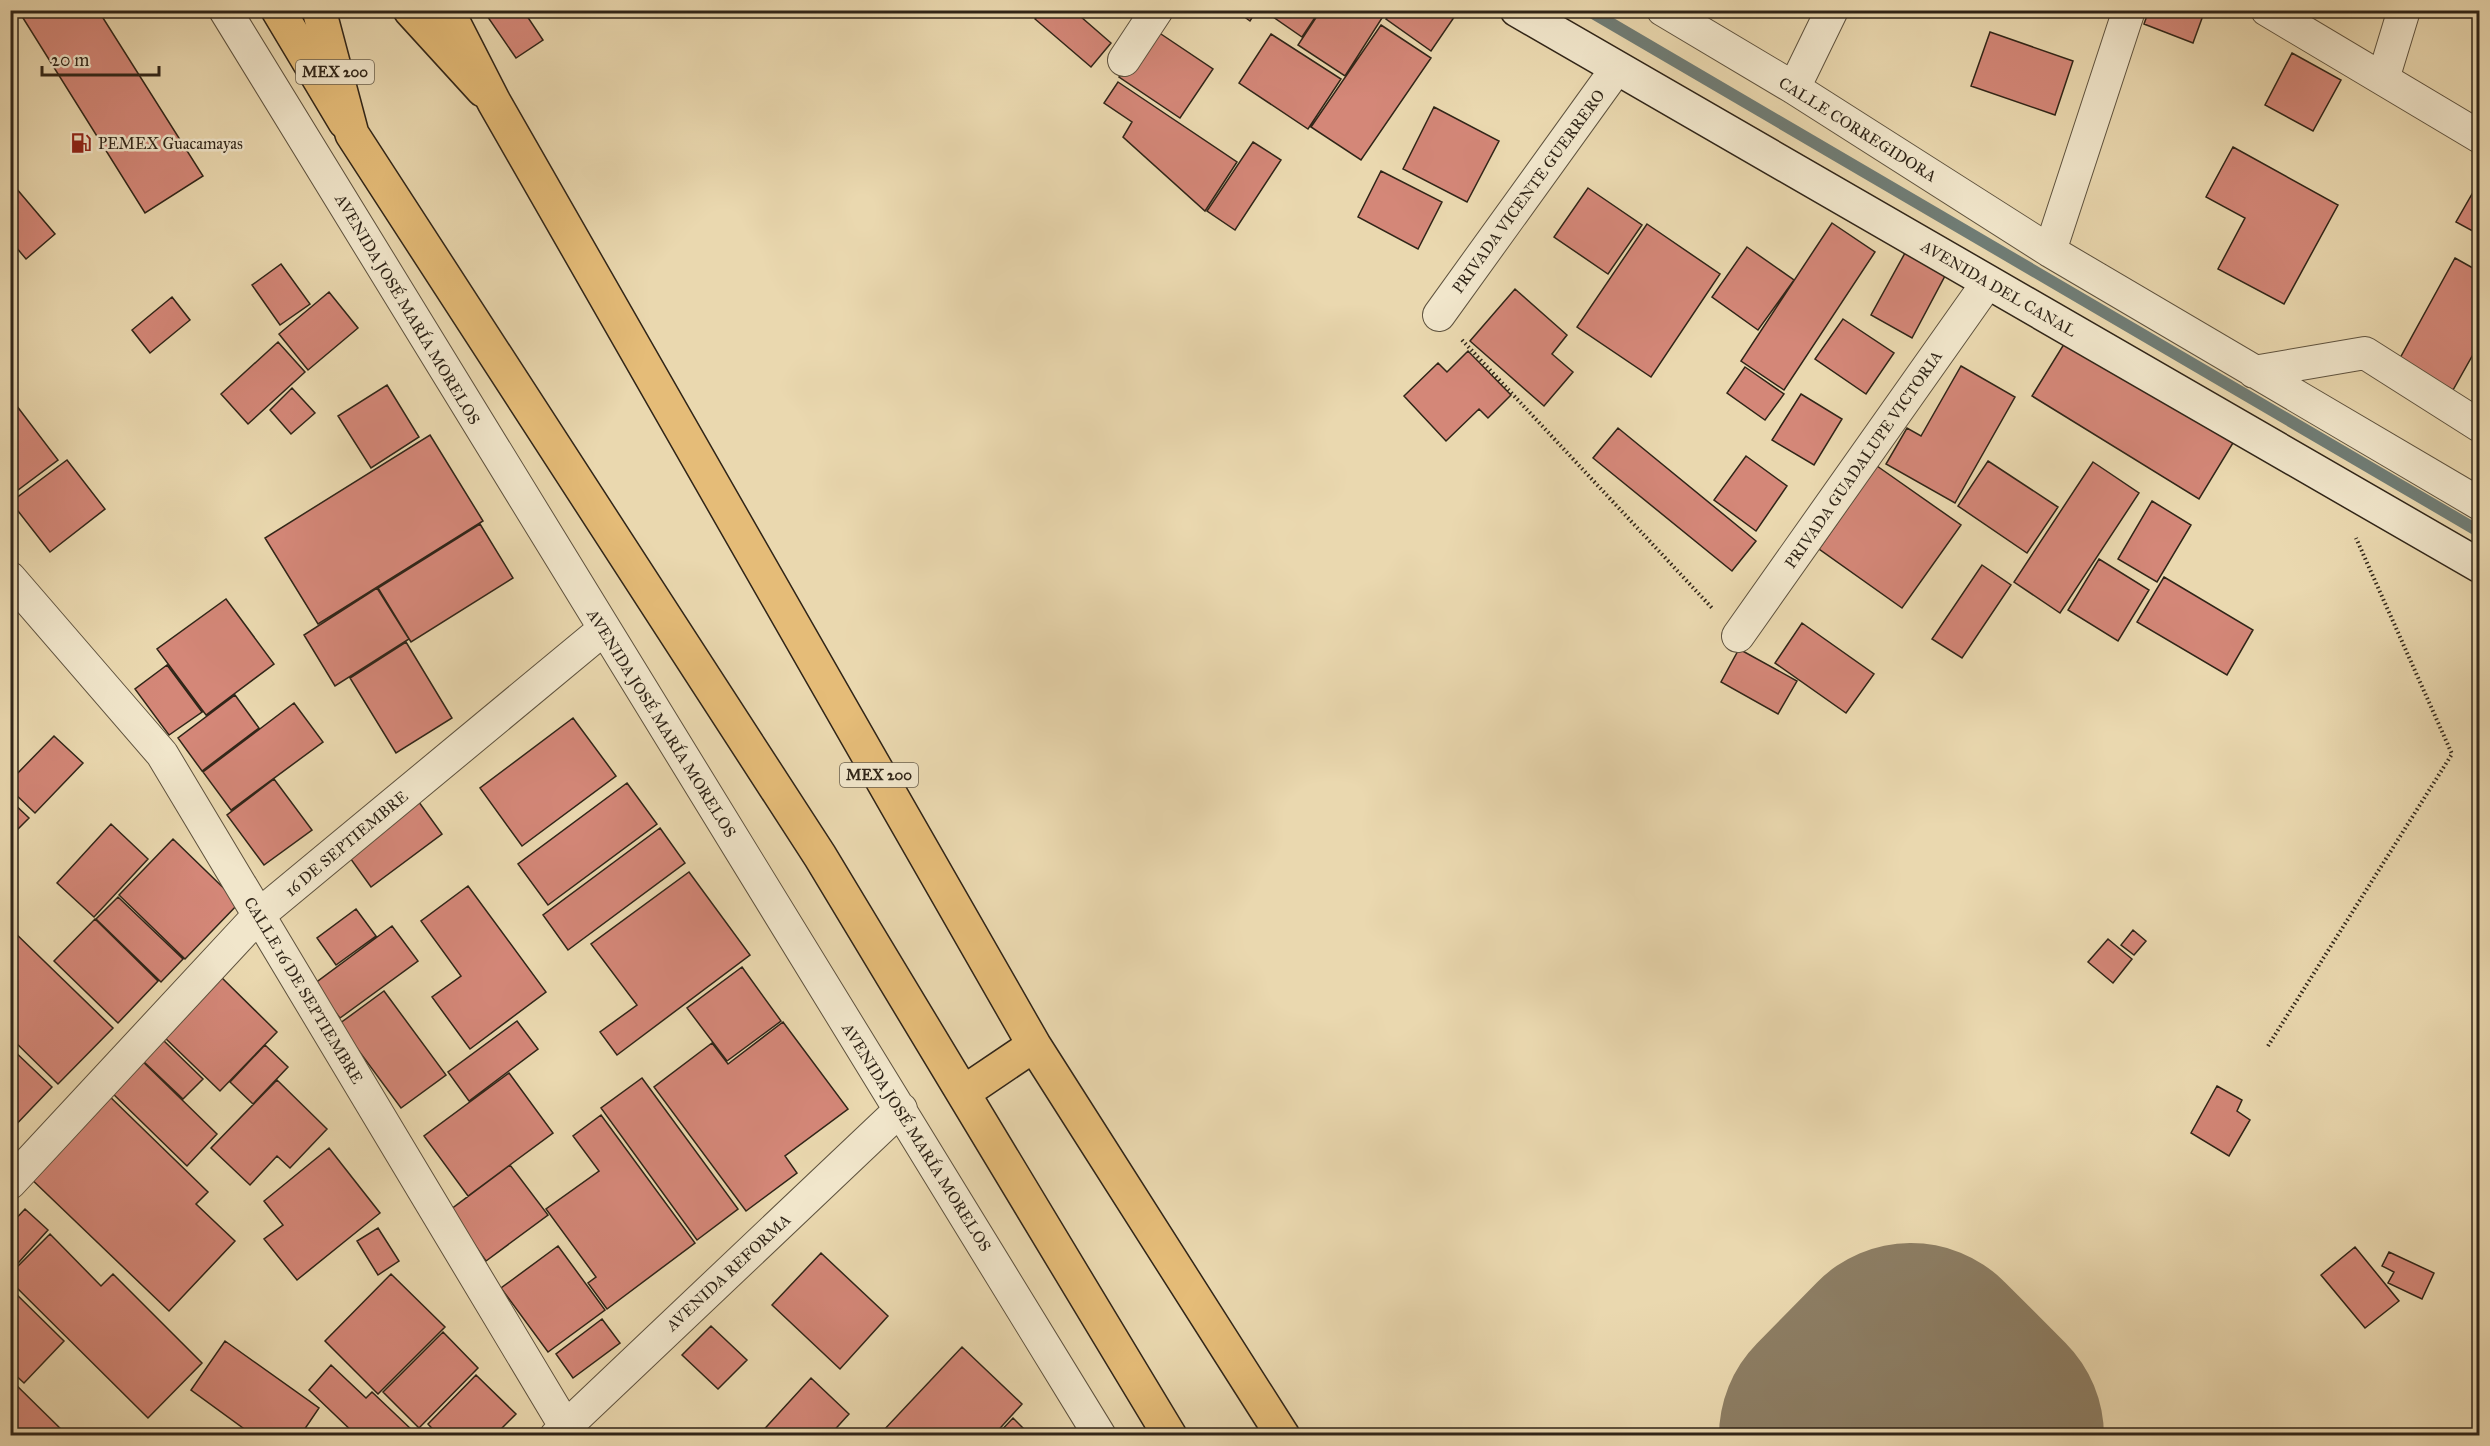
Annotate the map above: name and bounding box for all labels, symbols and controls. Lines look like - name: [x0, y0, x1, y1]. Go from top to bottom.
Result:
- scale bar: [42, 39, 159, 77]
- text: 20 m: [51, 49, 89, 71]
- road number: MEX 200: [296, 60, 374, 84]
- street label: CALLE CORREGIDORA: [1775, 73, 1940, 186]
- street label: PRIVADA VICENTE GUERRERO: [1448, 86, 1609, 297]
- fuel station icon: PEMEX Guacamayas: [69, 131, 93, 155]
- place label: PEMEX Guacamayas: [98, 134, 243, 153]
- street label: AVENIDA JOSÉ MARÍA MORELOS: [330, 189, 486, 428]
- street label: AVENIDA DEL CANAL: [1917, 236, 2080, 341]
- street label: PRIVADA GUADALUPE VICTORIA: [1781, 347, 1946, 572]
- street label: AVENIDA JOSÉ MARÍA MORELOS: [582, 604, 742, 841]
- road number: MEX 200: [840, 763, 918, 787]
- street label: 16 DE SEPTIEMBRE: [281, 787, 412, 900]
- street label: CALLE 16 DE SEPTIEMBRE: [240, 893, 367, 1087]
- street label: AVENIDA JOSÉ MARÍA MORELOS: [837, 1018, 997, 1255]
- street label: AVENIDA REFORMA: [662, 1210, 795, 1336]

